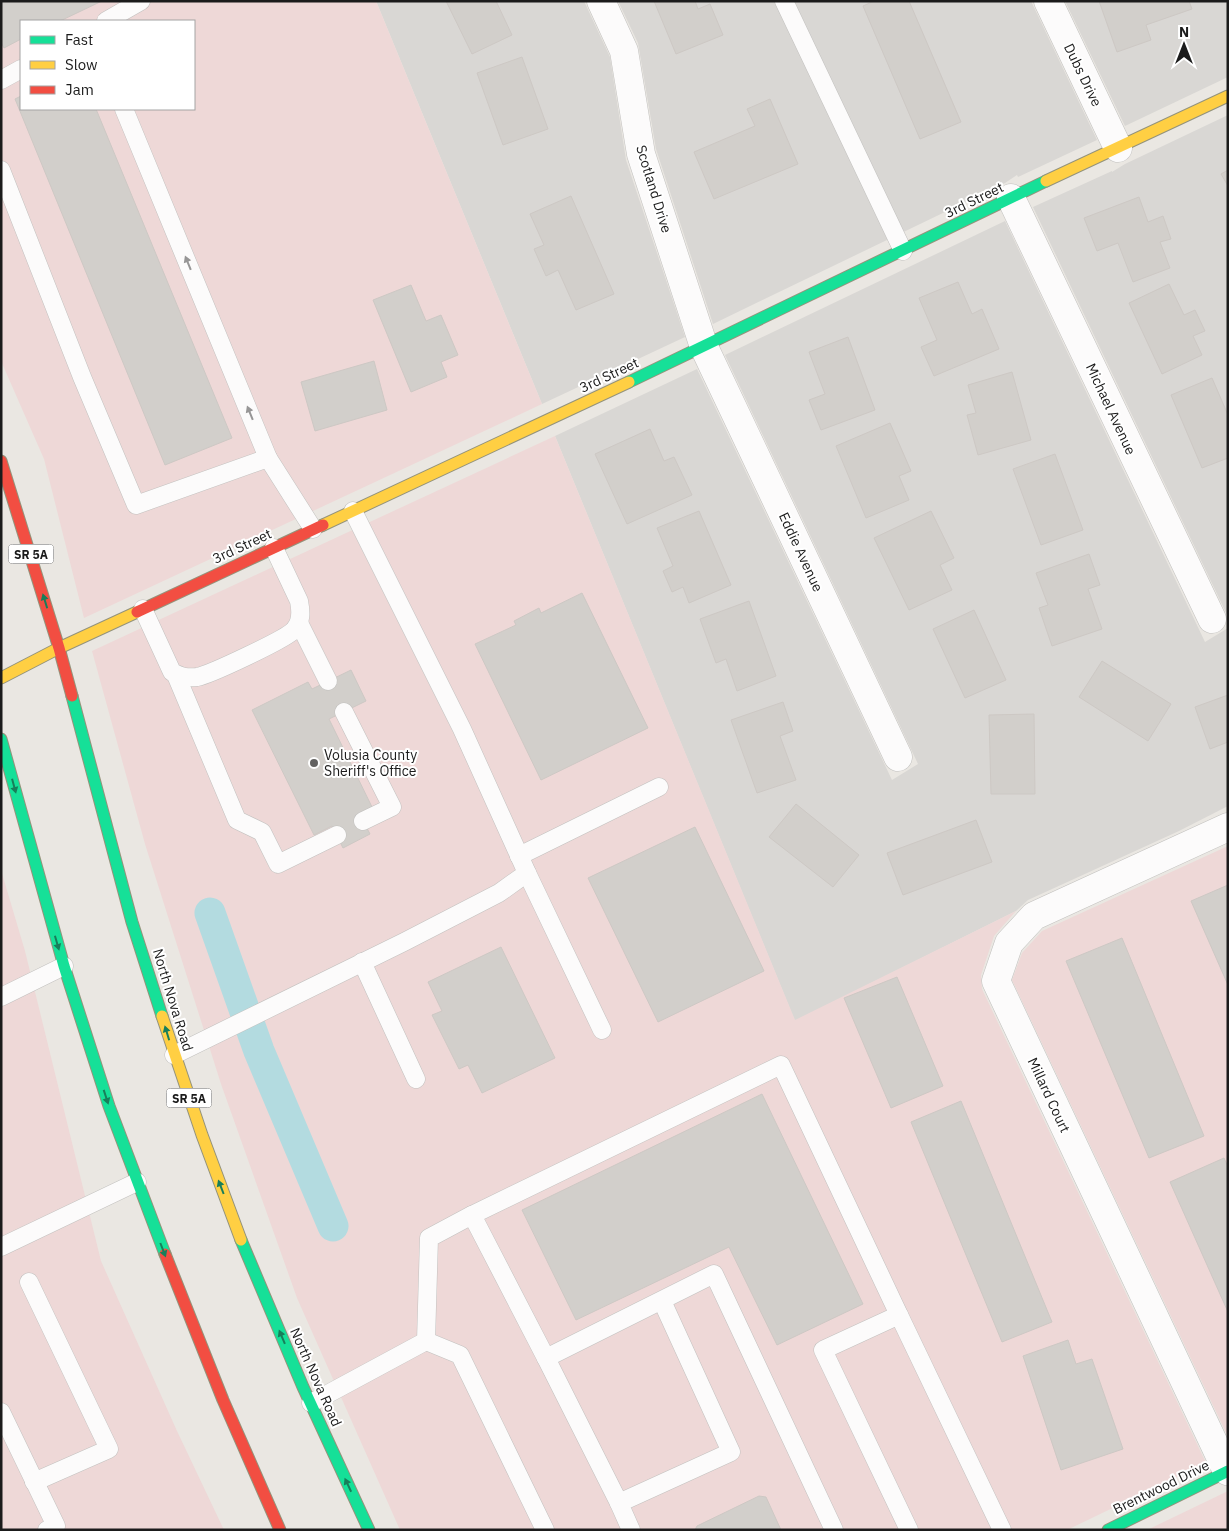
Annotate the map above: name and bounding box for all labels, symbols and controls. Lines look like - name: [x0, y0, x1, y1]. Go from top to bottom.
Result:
- legend: [20, 20, 195, 110]
- north arrow: [1159, 20, 1209, 70]
- text: N: [1179, 23, 1189, 41]
- text: Fast: [65, 30, 93, 49]
- street label: Dubs Drive: [1060, 40, 1106, 110]
- text: Slow: [65, 55, 98, 74]
- text: Jam: [65, 80, 94, 99]
- street label: Scotland Drive: [632, 143, 676, 235]
- street label: 3rd Street: [942, 178, 1006, 222]
- one-way arrow: [183, 256, 191, 270]
- street label: 3rd Street: [577, 353, 642, 397]
- street label: Michael Avenue: [1082, 360, 1140, 458]
- one-way arrow: [245, 406, 253, 420]
- street label: Eddie Avenue: [775, 509, 827, 595]
- street label: 3rd Street: [210, 524, 275, 568]
- road number: SR 5A: [8, 544, 54, 564]
- one-way arrow: [41, 594, 49, 609]
- place label: Volusia County Sheriff's Office: [324, 746, 417, 780]
- marker: Volusia County Sheriff's Office: [308, 757, 320, 769]
- one-way arrow: [10, 778, 18, 794]
- one-way arrow: [54, 935, 62, 950]
- street label: North Nova Road: [149, 946, 197, 1054]
- one-way arrow: [162, 1026, 170, 1041]
- street label: Millard Court: [1024, 1055, 1074, 1136]
- road number: SR 5A: [166, 1088, 212, 1108]
- one-way arrow: [103, 1090, 111, 1105]
- one-way arrow: [217, 1179, 224, 1194]
- one-way arrow: [159, 1243, 167, 1258]
- street label: North Nova Road: [286, 1325, 346, 1429]
- one-way arrow: [278, 1329, 286, 1344]
- street label: Brentwood Drive: [1110, 1456, 1212, 1518]
- one-way arrow: [344, 1478, 352, 1492]

